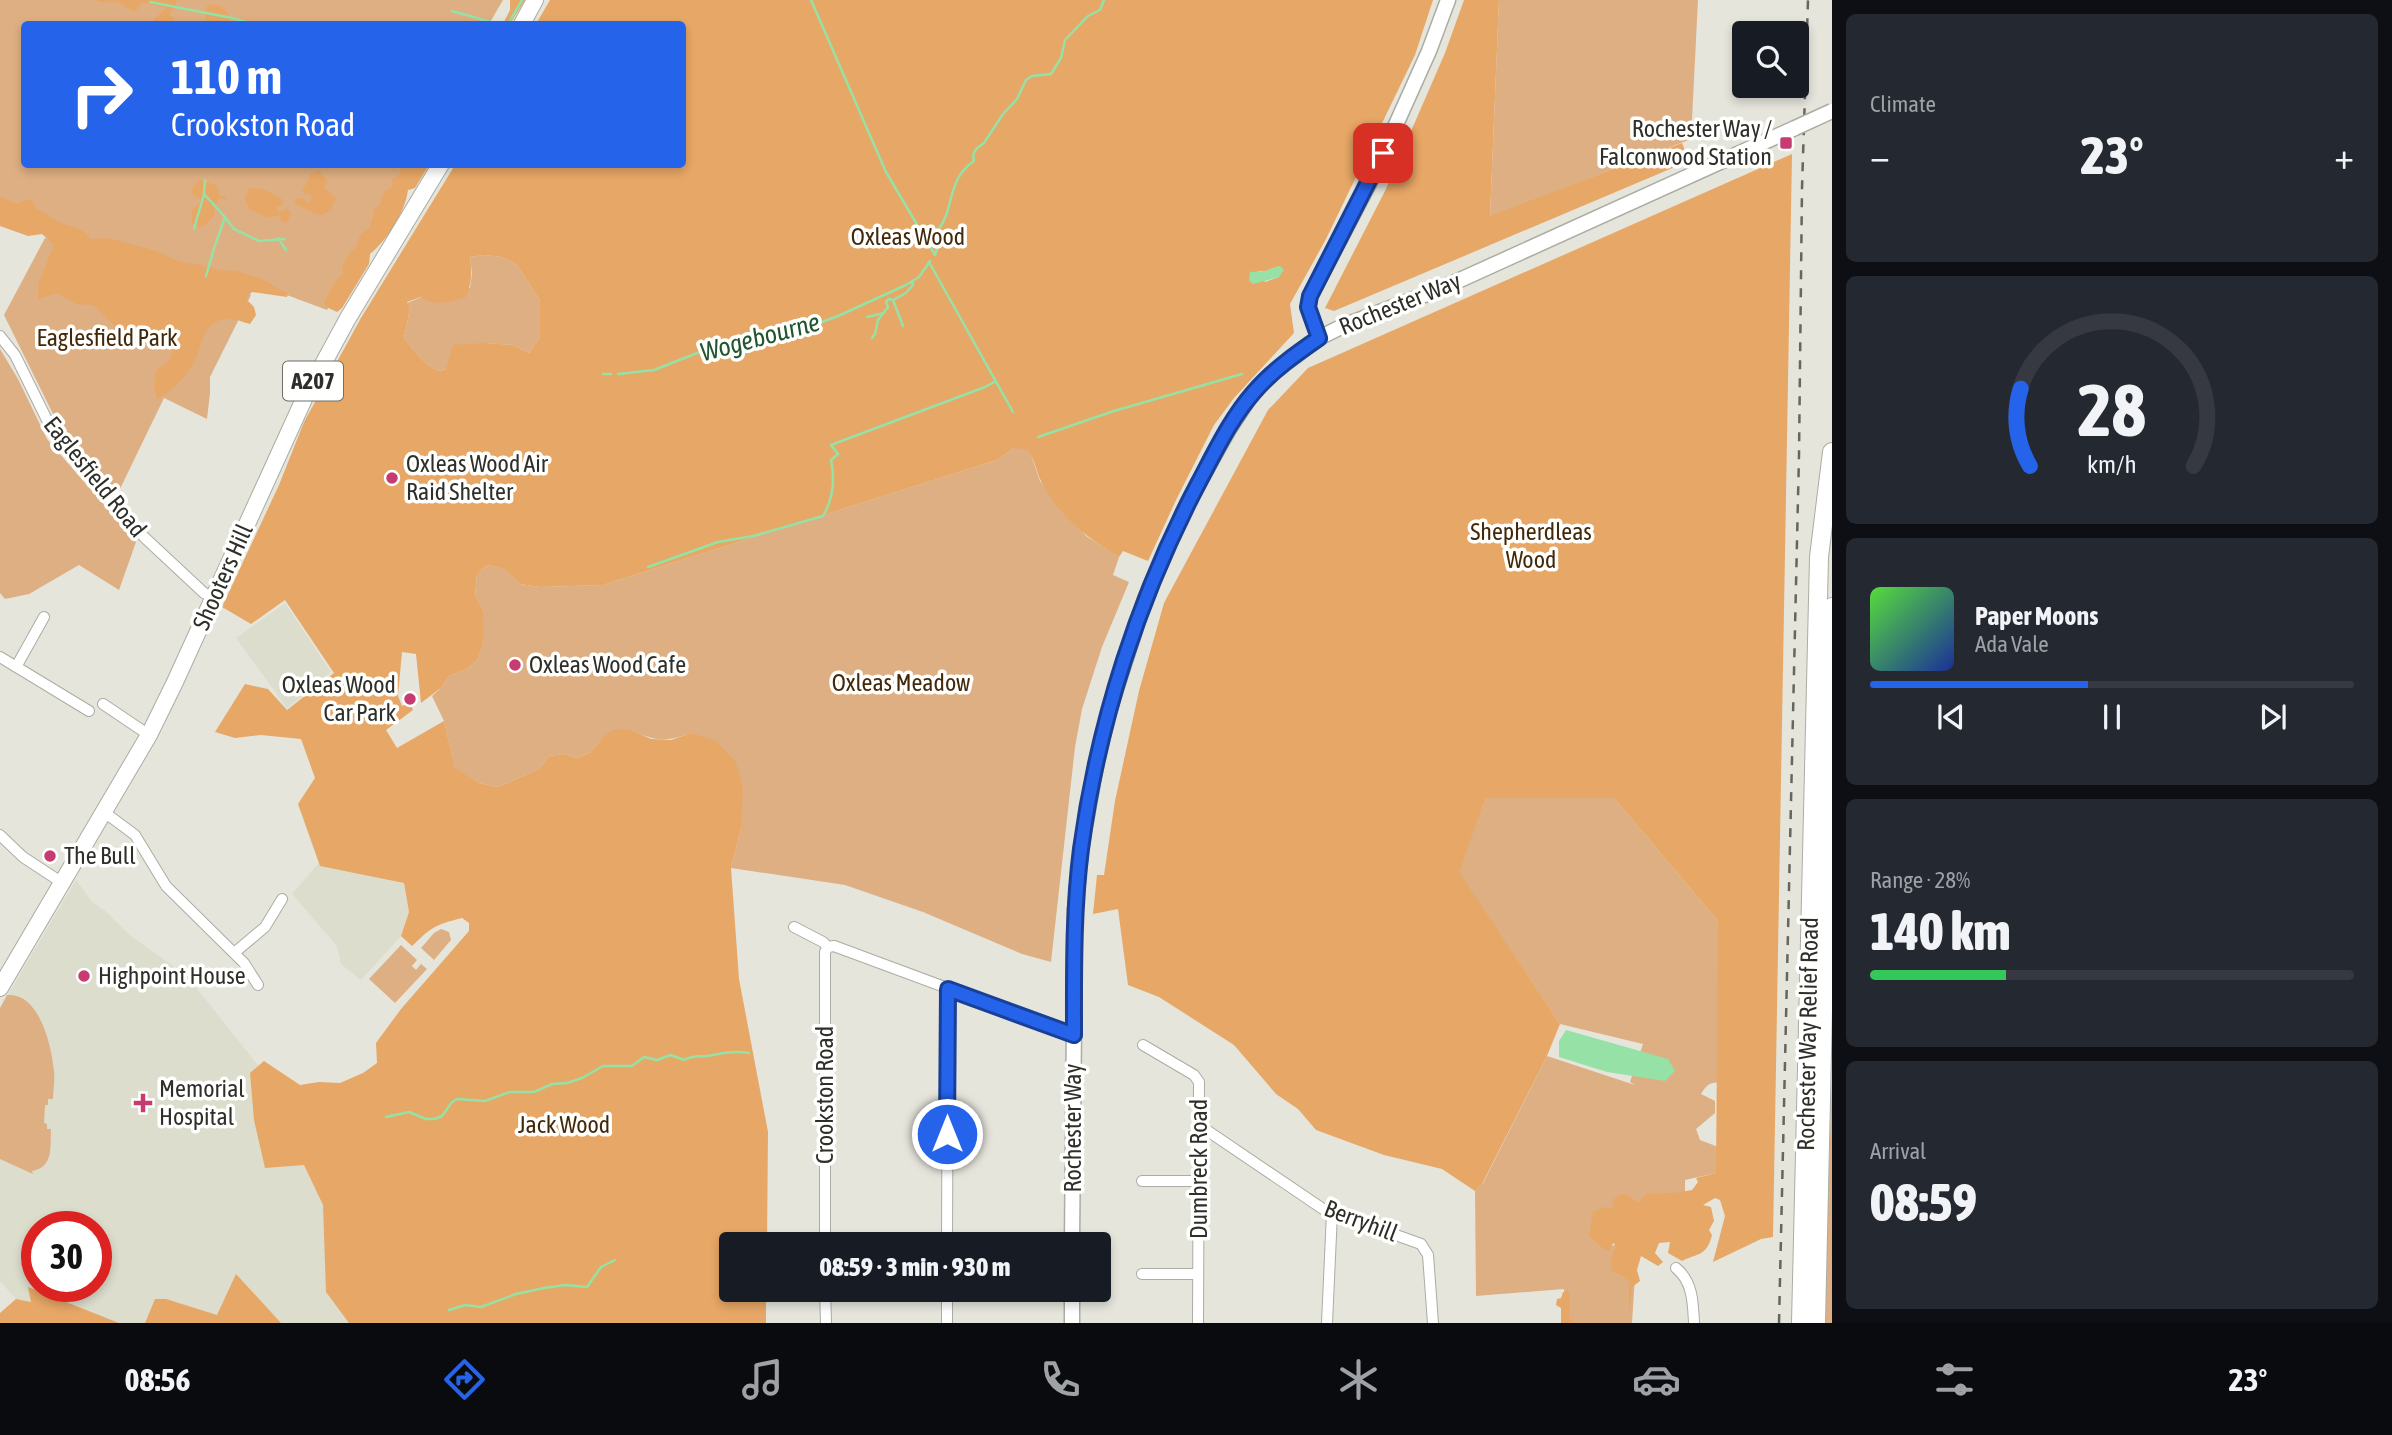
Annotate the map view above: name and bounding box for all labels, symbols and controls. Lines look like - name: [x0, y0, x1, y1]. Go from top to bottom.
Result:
- map controls: [1732, 21, 1809, 98]
- button: search: [1732, 21, 1809, 98]
- text: 110 m: [171, 48, 282, 104]
- icon: right: [56, 49, 147, 140]
- text: Climate: [1870, 91, 1936, 117]
- text: Crookston Road: [171, 106, 355, 143]
- place label: Rochester Way / Falconwood Station: [1599, 115, 1772, 170]
- pin: [1353, 123, 1413, 183]
- text: 23°: [2080, 125, 2144, 185]
- icon: arrive: [1364, 134, 1402, 172]
- text: −: [1870, 134, 1890, 177]
- text: +: [2334, 134, 2354, 177]
- marker: Rochester Way / Falconwood Station: [1778, 135, 1794, 151]
- park label: Oxleas Wood: [851, 223, 965, 250]
- street label: Rochester Way: [1335, 267, 1465, 340]
- water label: Wogebourne: [697, 307, 823, 367]
- park label: Eaglesfield Park: [36, 324, 178, 351]
- road number: A207: [283, 362, 343, 400]
- text: 28: [2078, 368, 2146, 451]
- street label: Eaglesfield Road: [39, 411, 152, 542]
- text: km/h: [2087, 449, 2137, 477]
- place label: Oxleas Wood Air Raid Shelter: [406, 450, 549, 505]
- marker: Oxleas Wood Air Raid Shelter: [384, 470, 400, 486]
- park label: Shepherdleas Wood: [1470, 518, 1592, 573]
- street label: Shooters Hill: [187, 519, 258, 634]
- text: Paper Moons: [1975, 601, 2098, 631]
- text: Ada Vale: [1975, 631, 2049, 657]
- place label: Oxleas Wood Cafe: [529, 651, 686, 678]
- marker: Oxleas Wood Cafe: [507, 657, 523, 673]
- park label: Oxleas Meadow: [832, 669, 970, 696]
- place label: Oxleas Wood Car Park: [282, 671, 396, 726]
- marker: Oxleas Wood Car Park: [402, 691, 418, 707]
- icon: previous: [1932, 698, 1970, 736]
- icon: pause: [2093, 698, 2131, 736]
- icon: next: [2254, 698, 2292, 736]
- place label: The Bull: [64, 842, 136, 869]
- marker: The Bull: [42, 848, 58, 864]
- text: Range · 28%: [1870, 867, 1970, 893]
- text: 140 km: [1870, 901, 2011, 961]
- street label: Rochester Way Relief Road: [1792, 917, 1823, 1151]
- place label: Highpoint House: [98, 962, 246, 989]
- marker: Highpoint House: [76, 968, 92, 984]
- street label: Crookston Road: [811, 1026, 838, 1164]
- street label: Rochester Way: [1059, 1063, 1086, 1192]
- place label: Memorial Hospital: [159, 1075, 245, 1130]
- marker: Memorial Hospital: [133, 1093, 153, 1113]
- position arrow: [910, 1097, 984, 1171]
- street label: Dumbreck Road: [1185, 1099, 1212, 1239]
- park label: Jack Wood: [518, 1111, 610, 1138]
- text: Arrival: [1870, 1138, 1926, 1164]
- text: 08:59: [1870, 1172, 1977, 1232]
- street label: Berryhill: [1321, 1194, 1402, 1247]
- speed limit sign: 30: [21, 1211, 112, 1302]
- text: 08:59 · 3 min · 930 m: [820, 1252, 1010, 1282]
- icon: directions: [440, 1355, 489, 1404]
- icon: music: [738, 1355, 787, 1404]
- icon: phone: [1036, 1355, 1085, 1404]
- icon: climate: [1334, 1355, 1383, 1404]
- icon: car: [1632, 1355, 1681, 1404]
- icon: filters: [1930, 1355, 1979, 1404]
- text: 08:56: [125, 1361, 190, 1398]
- text: 23°: [2228, 1361, 2267, 1398]

